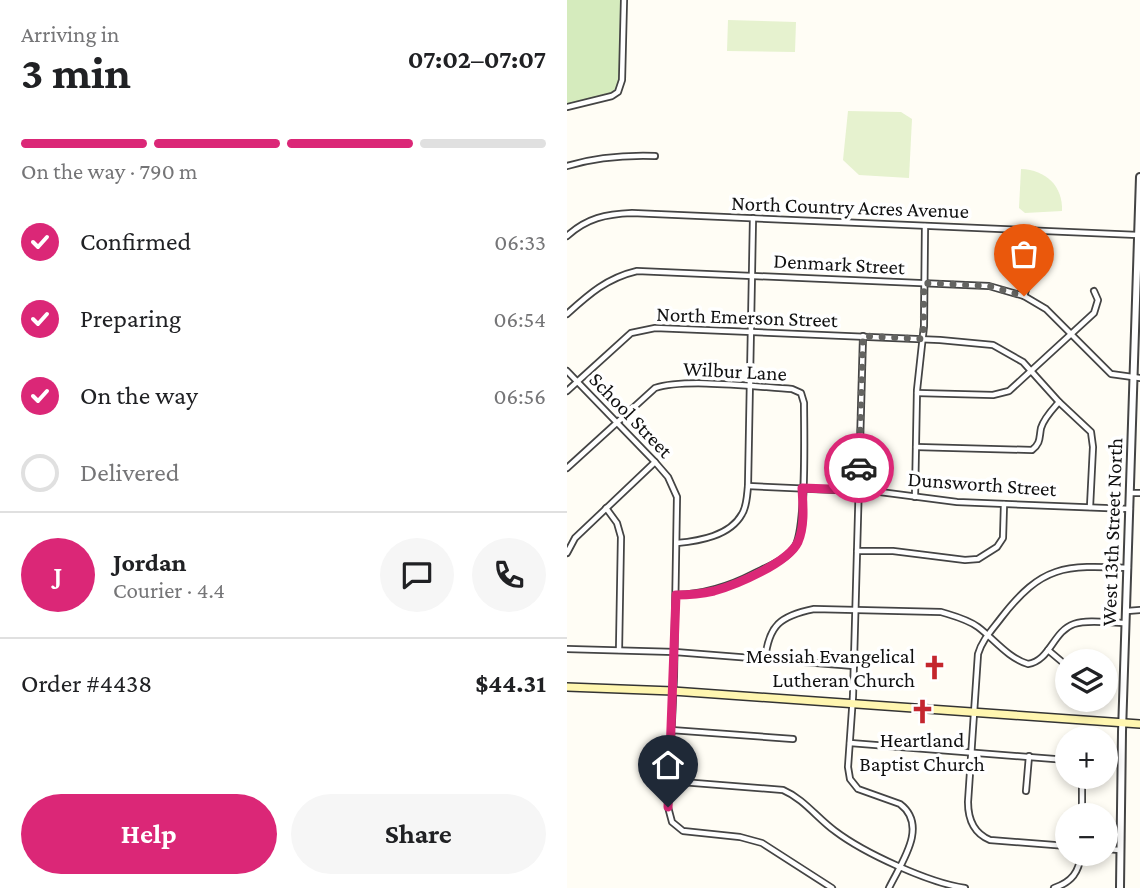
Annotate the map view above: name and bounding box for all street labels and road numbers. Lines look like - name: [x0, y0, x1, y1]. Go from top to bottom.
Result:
- street label: North Country Acres Avenue: [731, 191, 969, 223]
- street label: Denmark Street: [773, 249, 906, 279]
- street label: North Emerson Street: [656, 302, 839, 332]
- street label: Wilbur Lane: [682, 356, 788, 386]
- street label: School Street: [584, 367, 678, 463]
- street label: West 13th Street North: [1097, 437, 1127, 627]
- street label: Dunsworth Street: [907, 467, 1058, 501]

